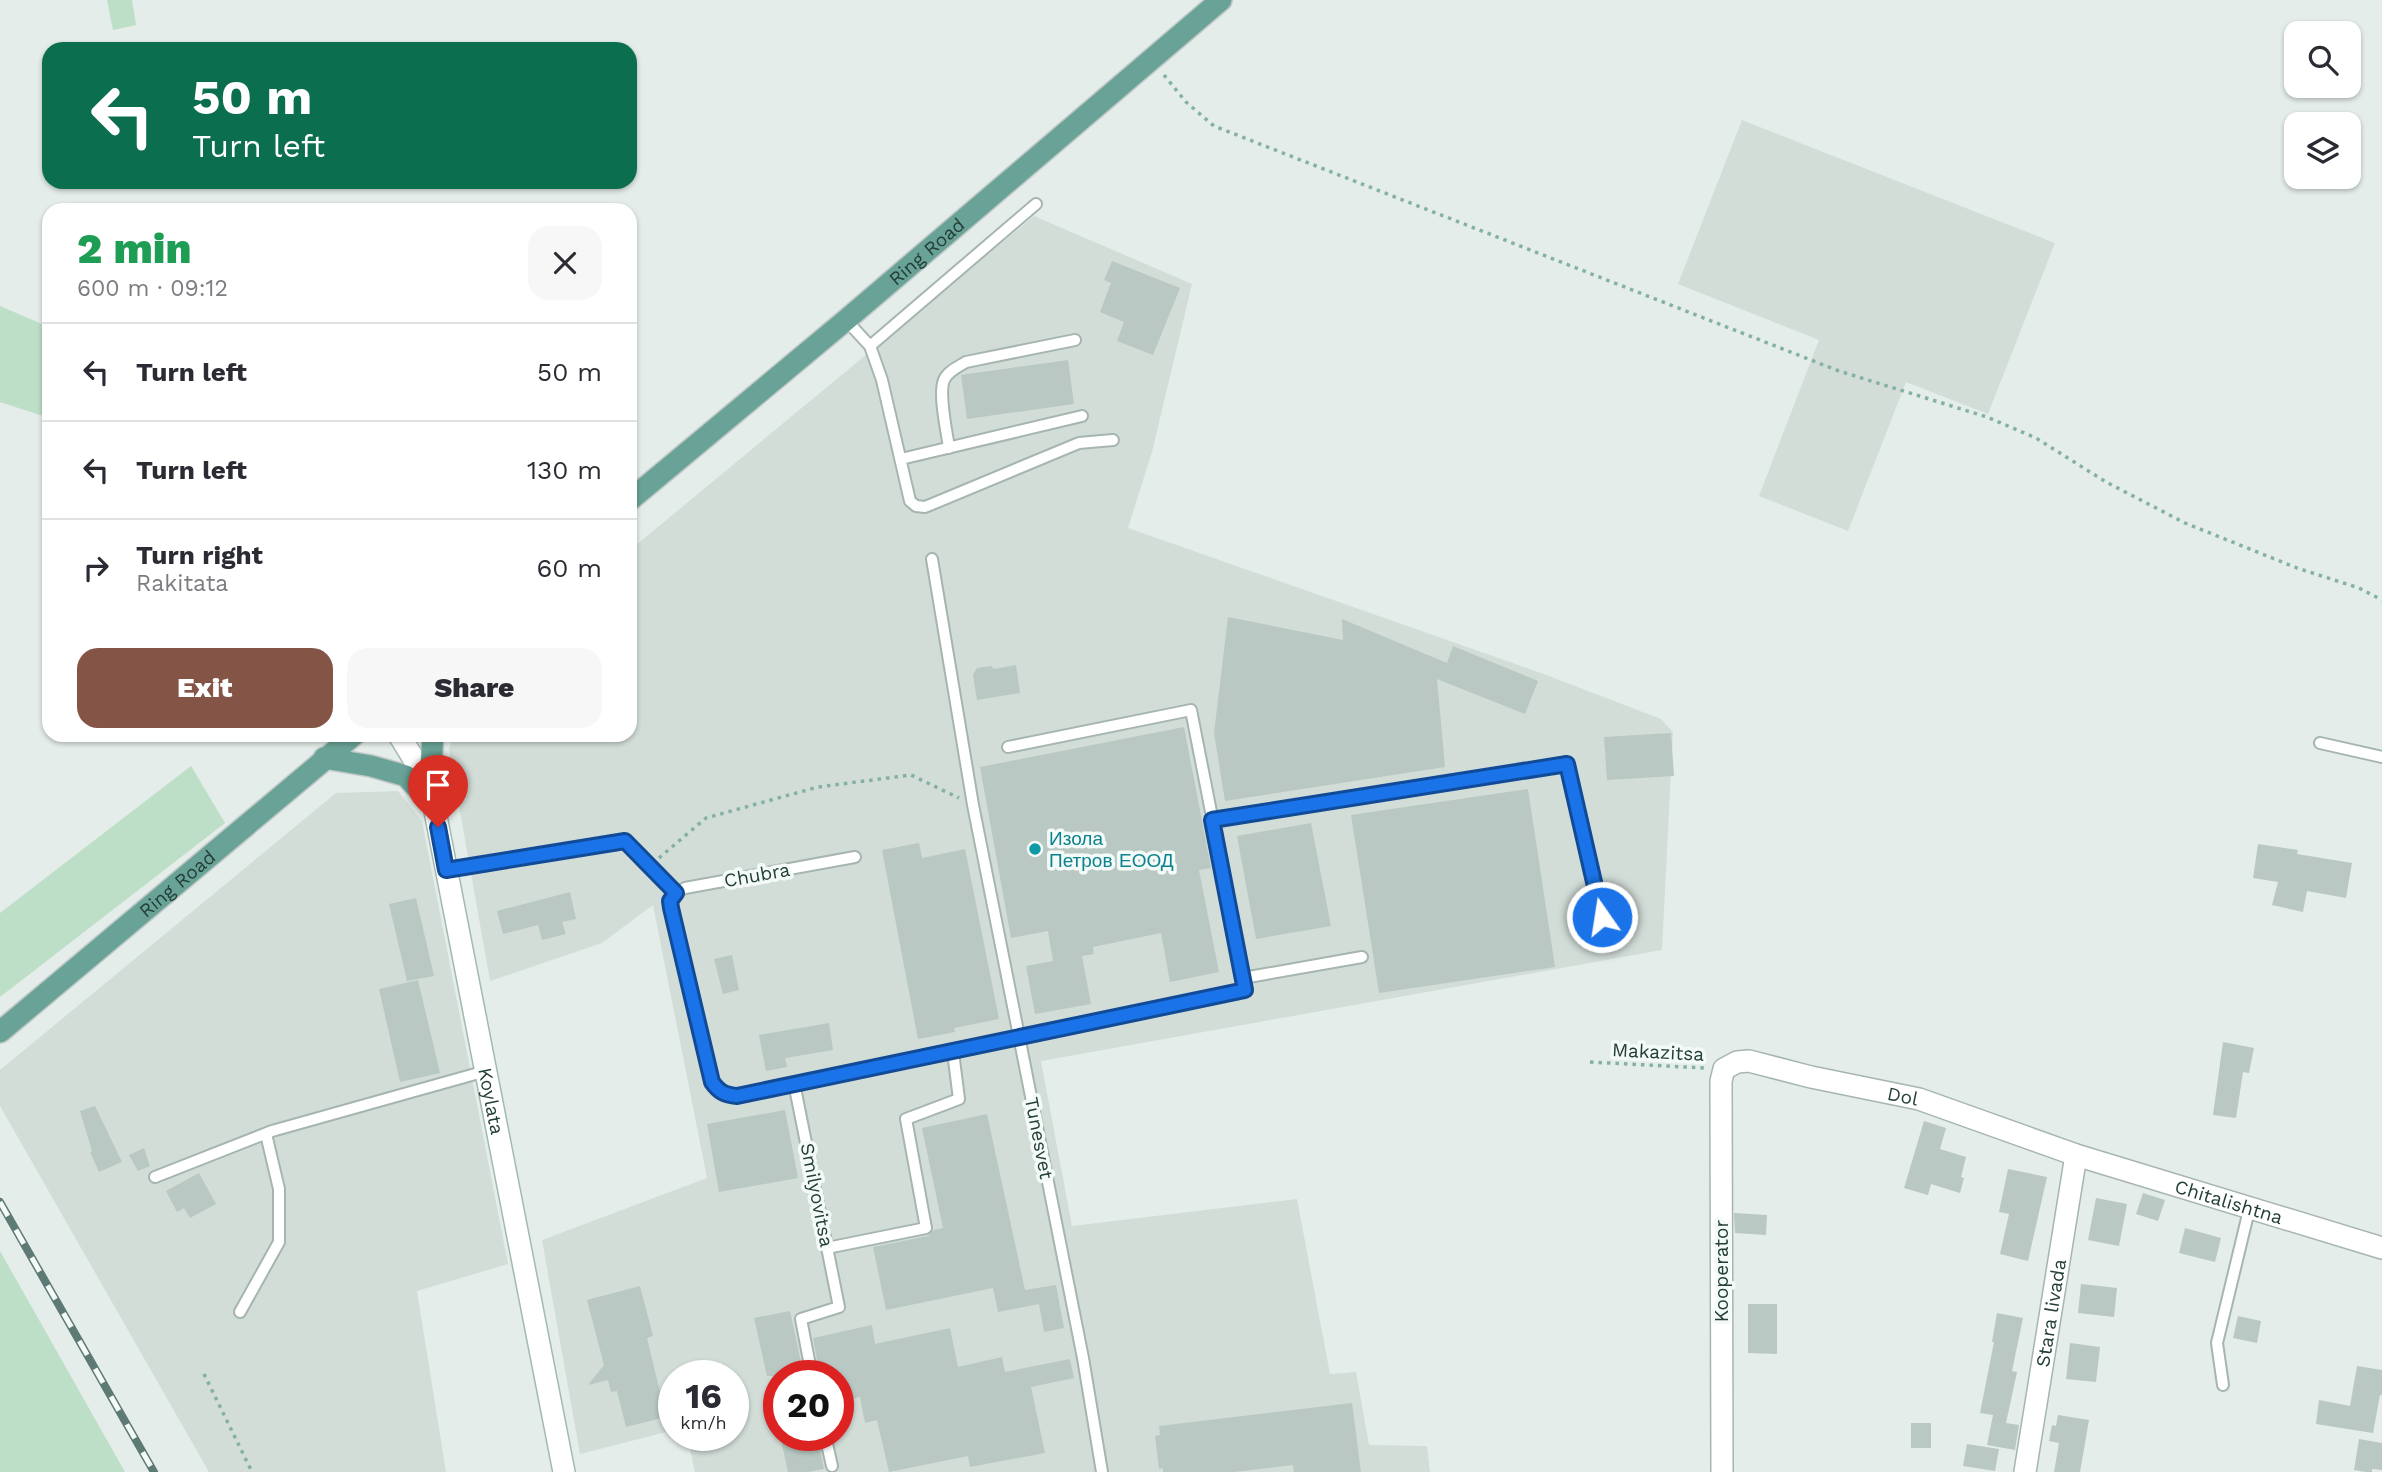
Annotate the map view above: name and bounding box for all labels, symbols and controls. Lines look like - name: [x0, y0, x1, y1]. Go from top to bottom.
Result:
- map controls: [2284, 21, 2361, 189]
- button: search: [2284, 21, 2361, 98]
- text: 50 m: [192, 68, 312, 126]
- icon: left: [77, 70, 168, 161]
- button: layers: [2284, 112, 2361, 189]
- text: Turn left: [192, 127, 325, 165]
- street label: Ring Road: [884, 213, 969, 290]
- text: 2 min: [77, 224, 191, 273]
- button: close: [528, 226, 602, 300]
- text: 600 m · 09:12: [77, 275, 228, 302]
- icon: left: [77, 353, 115, 391]
- text: Turn left: [136, 357, 247, 387]
- text: 50 m: [537, 357, 602, 387]
- icon: left: [77, 451, 115, 489]
- text: Turn left: [136, 455, 247, 485]
- text: 130 m: [527, 455, 602, 485]
- text: Turn right: [136, 540, 263, 570]
- icon: right: [77, 549, 115, 587]
- text: 60 m: [536, 553, 602, 583]
- text: Rakitata: [136, 570, 228, 597]
- button: Exit: [77, 648, 333, 728]
- button: Share: [347, 648, 602, 728]
- pin: [408, 755, 468, 827]
- icon: arrive: [419, 766, 457, 804]
- place label: Изола Петров ЕООД: [1049, 827, 1174, 872]
- marker: Изола Петров ЕООД: [1027, 841, 1043, 857]
- street label: Ring Road: [134, 845, 220, 922]
- street label: Chubra: [722, 858, 792, 892]
- position arrow: [1565, 880, 1639, 954]
- street label: Makazitsa: [1611, 1038, 1705, 1066]
- street label: Koylata: [474, 1066, 509, 1137]
- street label: Dol: [1885, 1081, 1921, 1110]
- street label: Tunesvet: [1020, 1095, 1058, 1181]
- street label: Smilyovitsa: [796, 1141, 838, 1249]
- street label: Chitalishtna: [2172, 1174, 2286, 1229]
- street label: Kooperator: [1710, 1220, 1733, 1322]
- street label: Stara livada: [2031, 1257, 2071, 1369]
- speed limit sign: 20: [763, 1360, 854, 1451]
- text: 16: [685, 1375, 722, 1417]
- text: km/h: [680, 1412, 727, 1433]

